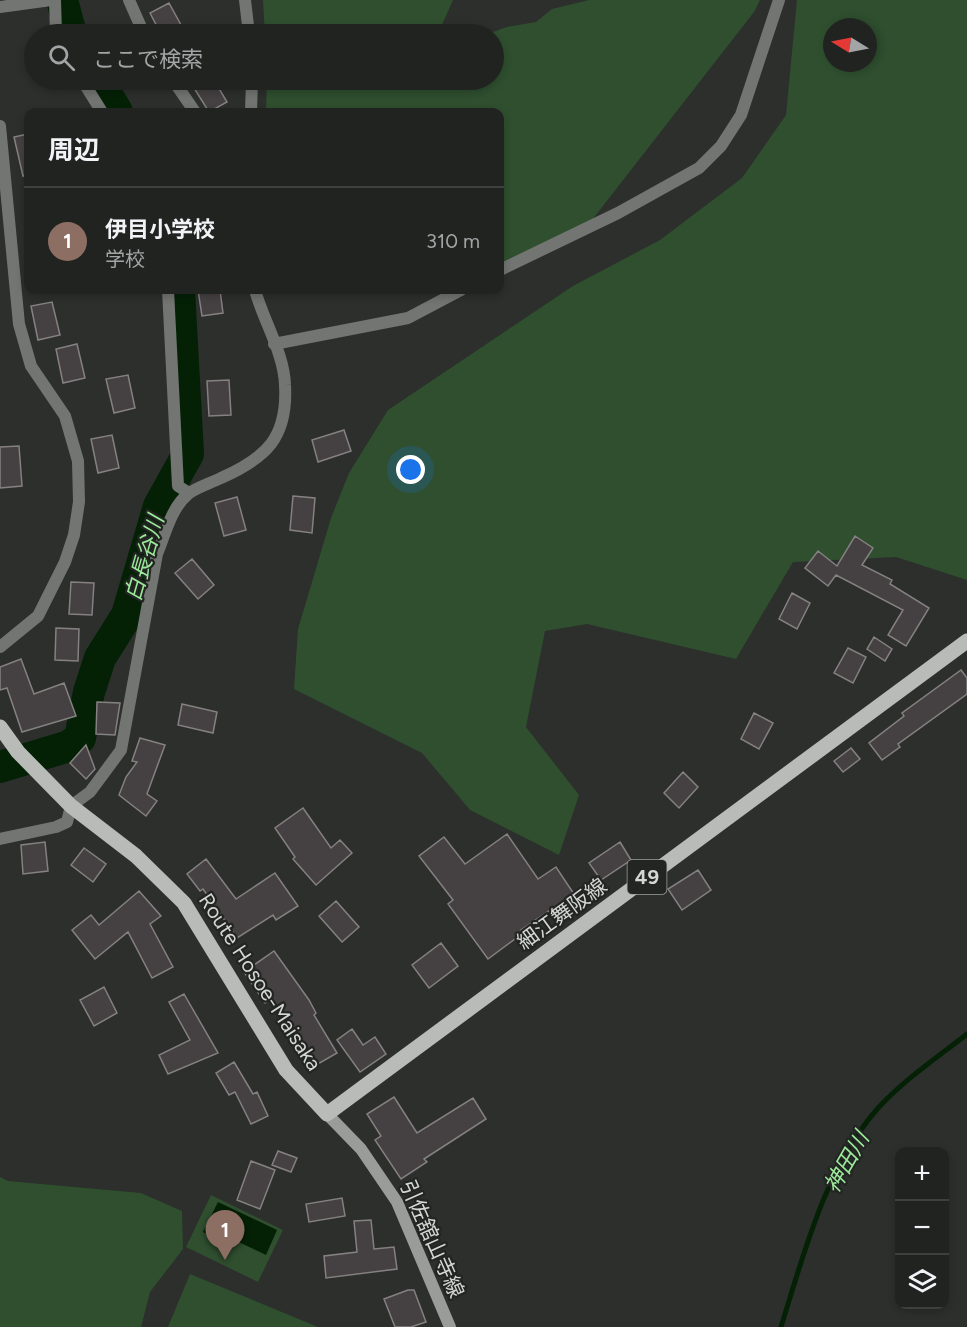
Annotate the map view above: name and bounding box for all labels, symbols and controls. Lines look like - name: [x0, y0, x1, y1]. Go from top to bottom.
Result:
- north arrow: [823, 18, 877, 72]
- search box: [24, 24, 504, 90]
- icon: search: [45, 41, 78, 74]
- text: ここで検索: [93, 46, 203, 73]
- text: 周辺: [48, 134, 100, 166]
- text: 伊目小学校: [105, 216, 215, 243]
- text: 1: [63, 229, 72, 253]
- text: 310 m: [426, 229, 480, 253]
- text: 学校: [105, 247, 145, 271]
- your location: [396, 455, 425, 484]
- water label: 白長谷川: [119, 510, 170, 604]
- road number: 49: [628, 860, 666, 894]
- street label: 細江舞阪線: [512, 873, 612, 955]
- street label: Route Hosoe-Maisaka: [194, 888, 327, 1075]
- water label: 神田川: [818, 1125, 876, 1198]
- map controls: [895, 1147, 949, 1309]
- button: +: [895, 1147, 949, 1201]
- street label: 引佐舘山寺線: [395, 1176, 470, 1301]
- button: −: [895, 1201, 949, 1255]
- pin: 1: [206, 1210, 244, 1260]
- button: layers: [895, 1255, 949, 1309]

